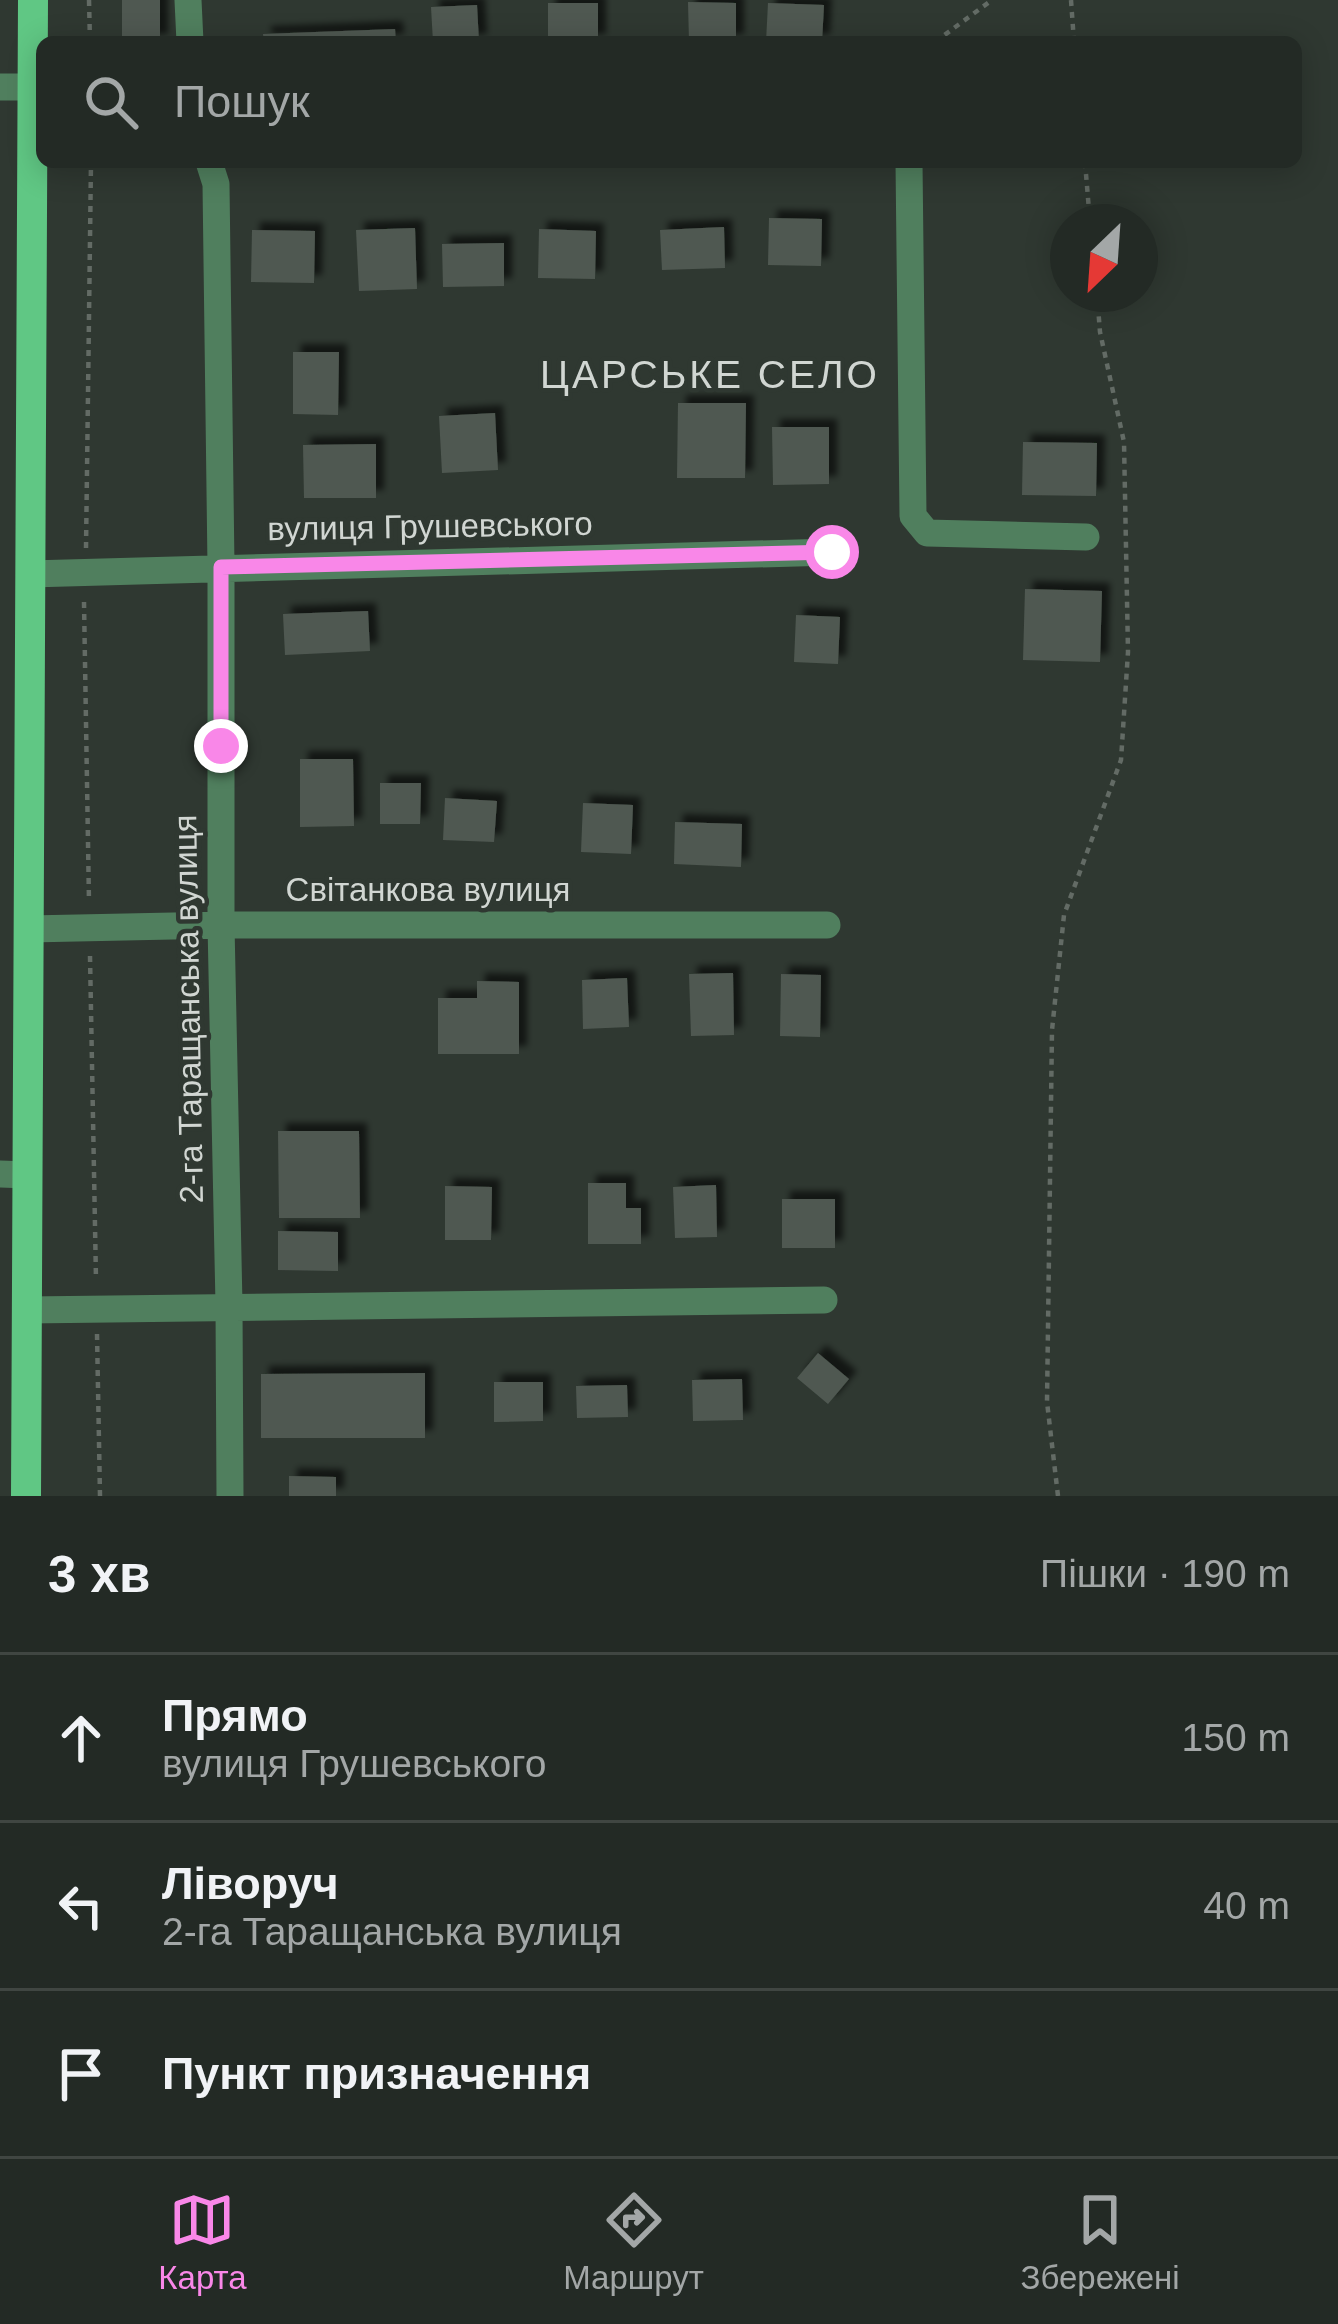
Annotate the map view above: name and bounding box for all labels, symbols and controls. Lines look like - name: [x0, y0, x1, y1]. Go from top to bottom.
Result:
- search box: [36, 36, 1302, 168]
- icon: search: [78, 69, 144, 135]
- text: Пошук: [174, 76, 310, 127]
- north arrow: [1050, 204, 1158, 312]
- district label: ЦАРСЬКЕ СЕЛО: [540, 353, 880, 396]
- street label: вулиця Грушевського: [267, 505, 593, 547]
- route start: [805, 525, 859, 579]
- route end: [194, 719, 248, 773]
- street label: 2-га Таращанська вулиця: [166, 814, 210, 1204]
- street label: Світанкова вулиця: [286, 871, 570, 908]
- text: 3 хв: [48, 1546, 150, 1603]
- text: Пішки · 190 m: [1040, 1552, 1290, 1595]
- text: Прямо: [162, 1690, 308, 1741]
- icon: ahead: [48, 1705, 114, 1771]
- text: 150 m: [1182, 1716, 1290, 1759]
- text: вулиця Грушевського: [162, 1742, 546, 1785]
- text: Ліворуч: [162, 1858, 339, 1909]
- icon: left: [48, 1873, 114, 1939]
- text: 40 m: [1203, 1884, 1290, 1927]
- text: 2-га Таращанська вулиця: [162, 1910, 622, 1953]
- icon: arrive: [48, 2041, 114, 2107]
- text: Пункт призначення: [162, 2048, 591, 2099]
- tab: Карта: [158, 2187, 247, 2297]
- tab: Маршрут: [563, 2187, 704, 2297]
- tab: Збережені: [1021, 2187, 1180, 2297]

